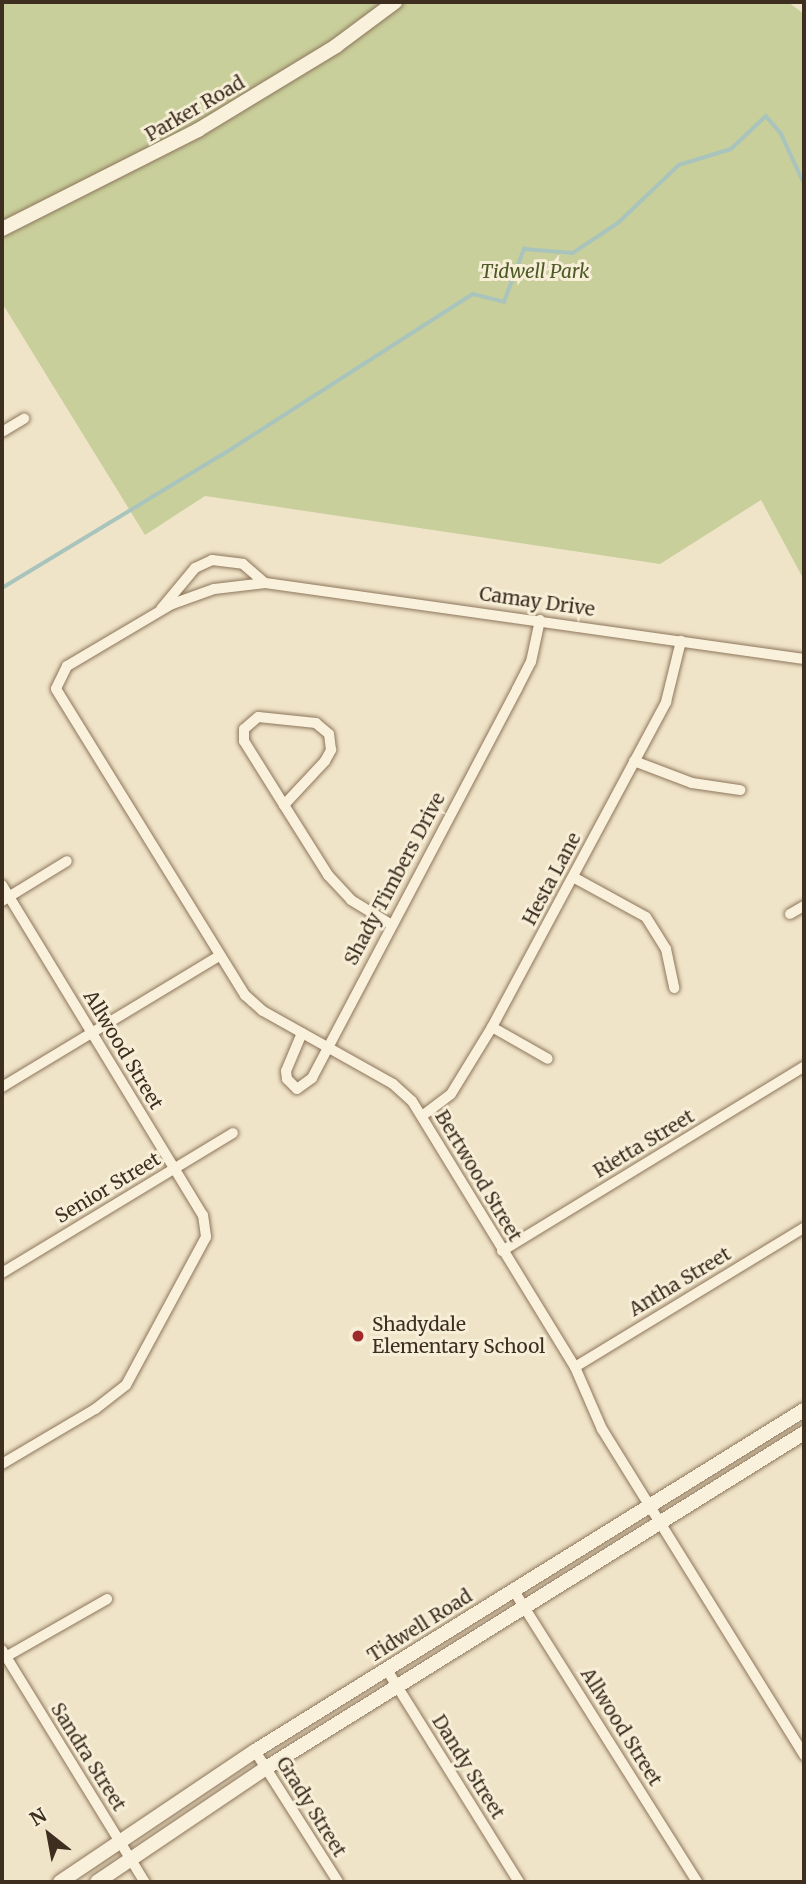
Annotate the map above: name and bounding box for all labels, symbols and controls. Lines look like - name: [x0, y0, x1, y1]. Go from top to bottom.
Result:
- street label: Parker Road: [141, 71, 249, 147]
- park label: Tidwell Park: [480, 261, 590, 283]
- street label: Camay Drive: [478, 583, 596, 621]
- street label: Shady Timbers Drive: [340, 789, 450, 969]
- street label: Hesta Lane: [518, 829, 586, 929]
- street label: Allwood Street: [79, 986, 167, 1114]
- street label: Rietta Street: [590, 1105, 698, 1183]
- street label: Bertwood Street: [430, 1106, 526, 1246]
- street label: Senior Street: [51, 1148, 165, 1228]
- street label: Antha Street: [625, 1243, 735, 1321]
- place label: Shadydale Elementary School: [372, 1314, 545, 1358]
- marker: Shadydale Elementary School: [350, 1328, 366, 1344]
- street label: Tidwell Road: [363, 1585, 477, 1667]
- street label: Allwood Street: [576, 1664, 666, 1790]
- street label: Sandra Street: [46, 1699, 130, 1815]
- street label: Dandy Street: [427, 1711, 509, 1823]
- street label: Grady Street: [271, 1753, 351, 1861]
- north arrow: [14, 1800, 84, 1870]
- text: N: [26, 1803, 51, 1831]

